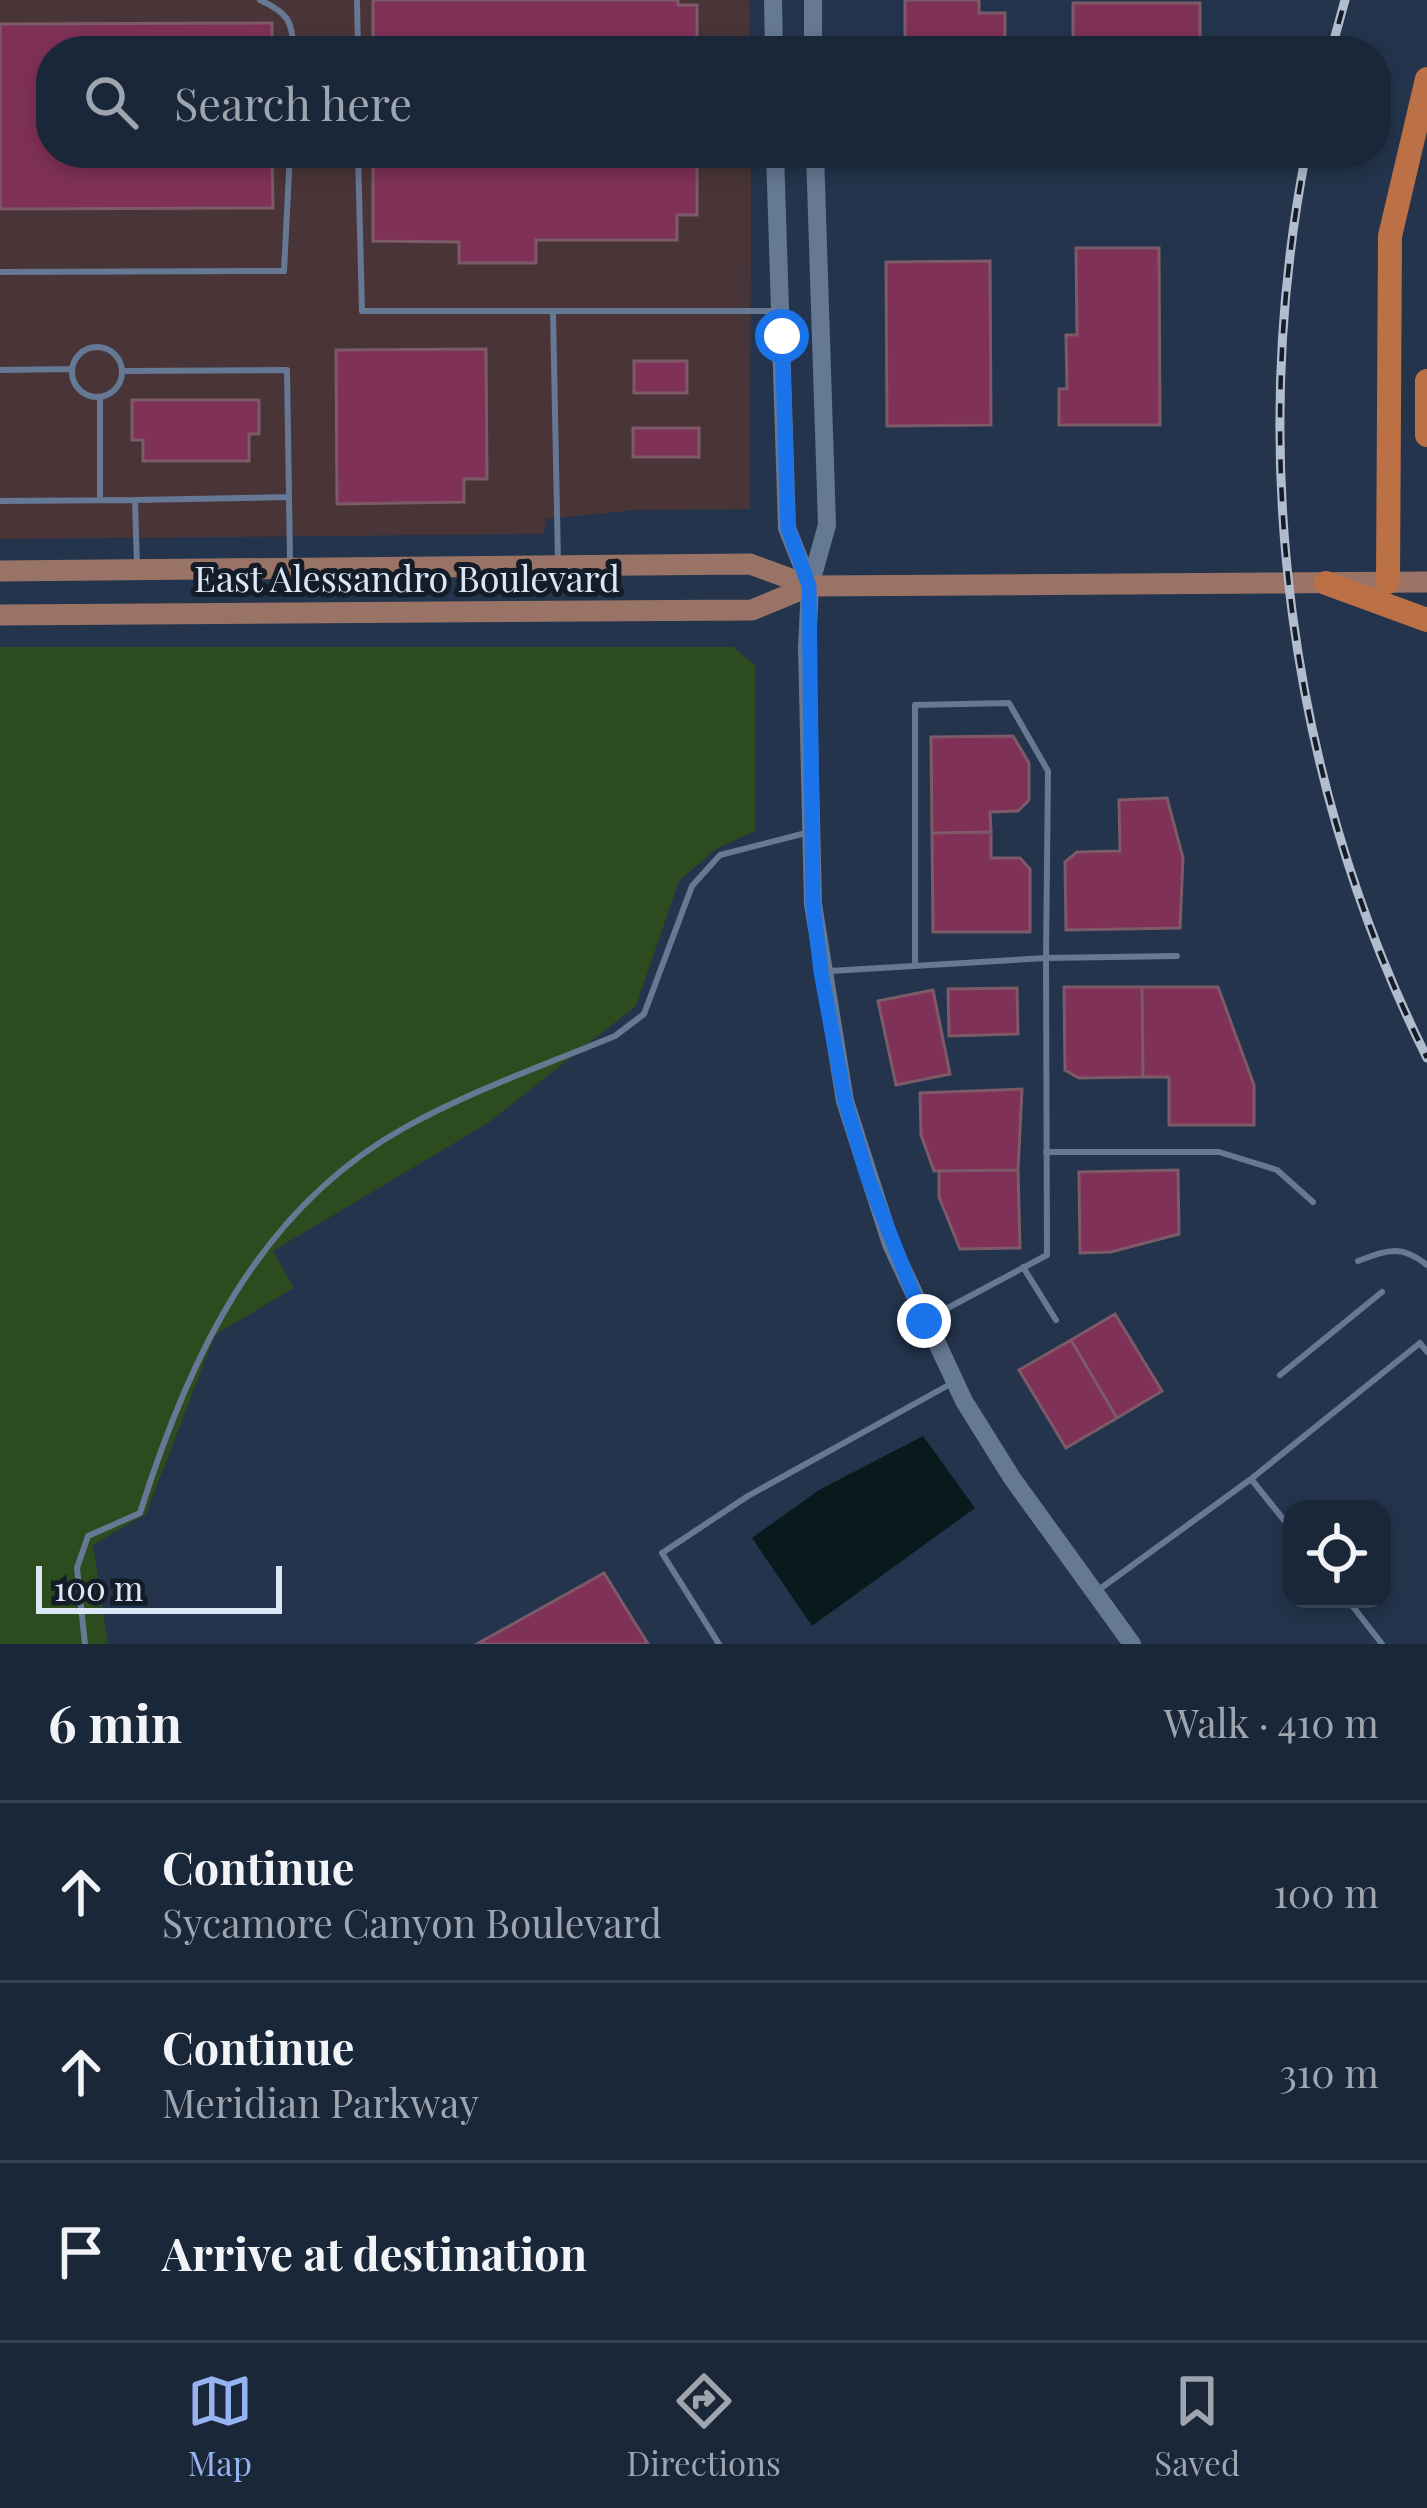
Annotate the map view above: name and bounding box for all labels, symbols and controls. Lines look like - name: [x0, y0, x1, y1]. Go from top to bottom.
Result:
- search box: [36, 36, 1391, 168]
- icon: search: [78, 69, 144, 135]
- text: Search here: [174, 72, 412, 132]
- route start: [755, 309, 809, 363]
- street label: East Alessandro Boulevard: [194, 553, 620, 601]
- route end: [897, 1294, 951, 1348]
- map controls: [1283, 1500, 1391, 1608]
- button: locate: [1283, 1500, 1391, 1608]
- scale bar: [36, 1560, 282, 1613]
- text: 100 m: [54, 1565, 143, 1609]
- text: 6 min: [48, 1688, 182, 1756]
- text: Walk · 410 m: [1164, 1696, 1379, 1748]
- text: Continue: [162, 1836, 354, 1896]
- icon: ahead: [48, 1859, 114, 1925]
- text: 100 m: [1273, 1866, 1379, 1918]
- text: Sycamore Canyon Boulevard: [162, 1896, 662, 1948]
- text: Continue: [162, 2016, 354, 2076]
- icon: ahead: [48, 2039, 114, 2105]
- text: 310 m: [1279, 2046, 1379, 2098]
- text: Meridian Parkway: [162, 2076, 479, 2128]
- icon: arrive: [48, 2219, 114, 2285]
- text: Arrive at destination: [162, 2222, 587, 2282]
- tab: Map: [187, 2368, 253, 2484]
- tab: Directions: [626, 2368, 781, 2484]
- tab: Saved: [1154, 2368, 1240, 2484]

